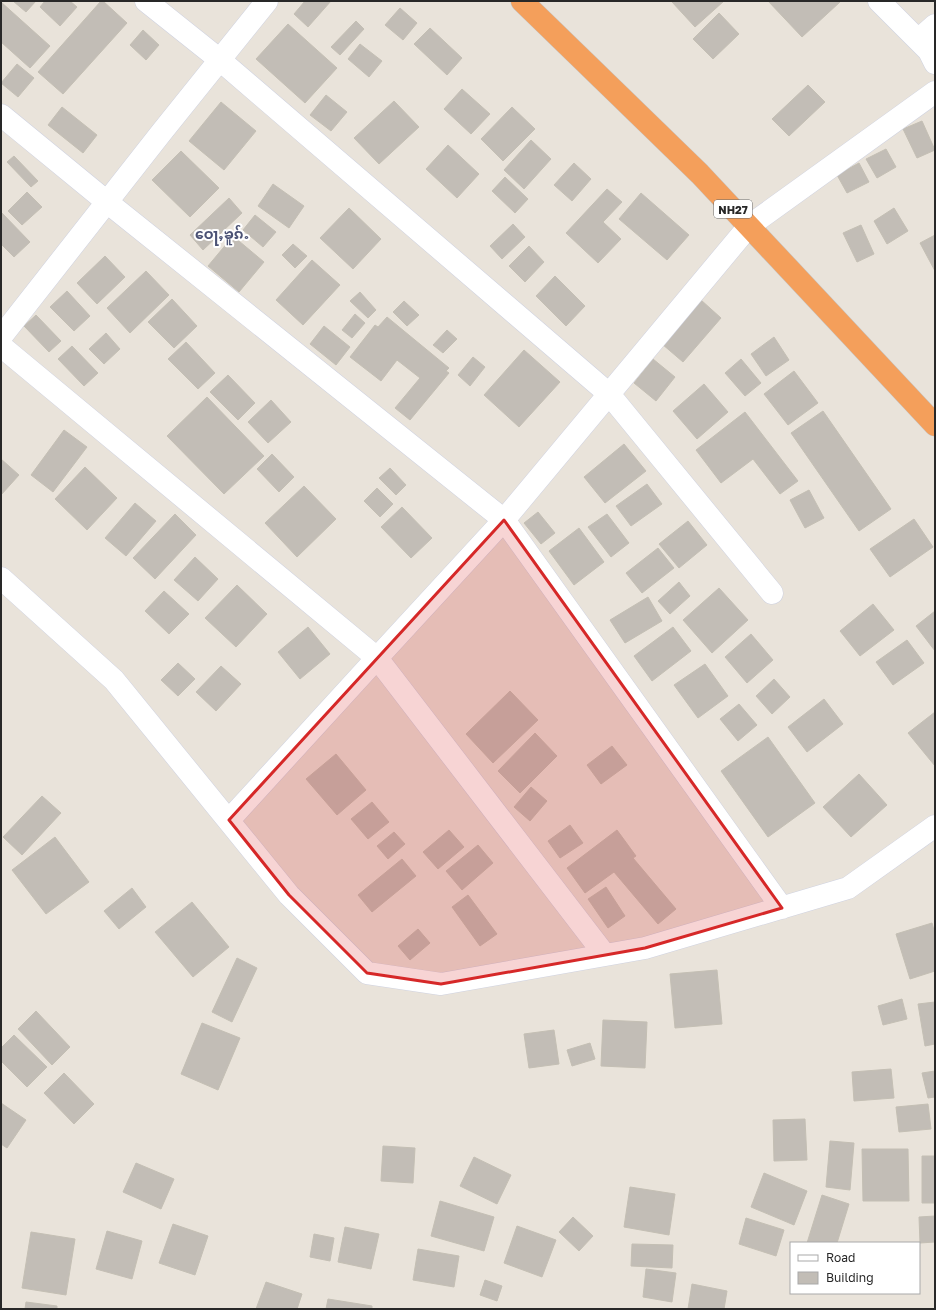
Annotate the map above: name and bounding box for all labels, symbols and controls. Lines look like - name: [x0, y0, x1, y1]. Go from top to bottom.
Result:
- road number: NH27: [714, 200, 752, 218]
- district label: ဝေႃႇၶူၵ်ႉ: [195, 224, 249, 246]
- legend: [790, 1242, 920, 1294]
- text: Road: [826, 1250, 855, 1265]
- text: Building: [826, 1270, 874, 1285]

